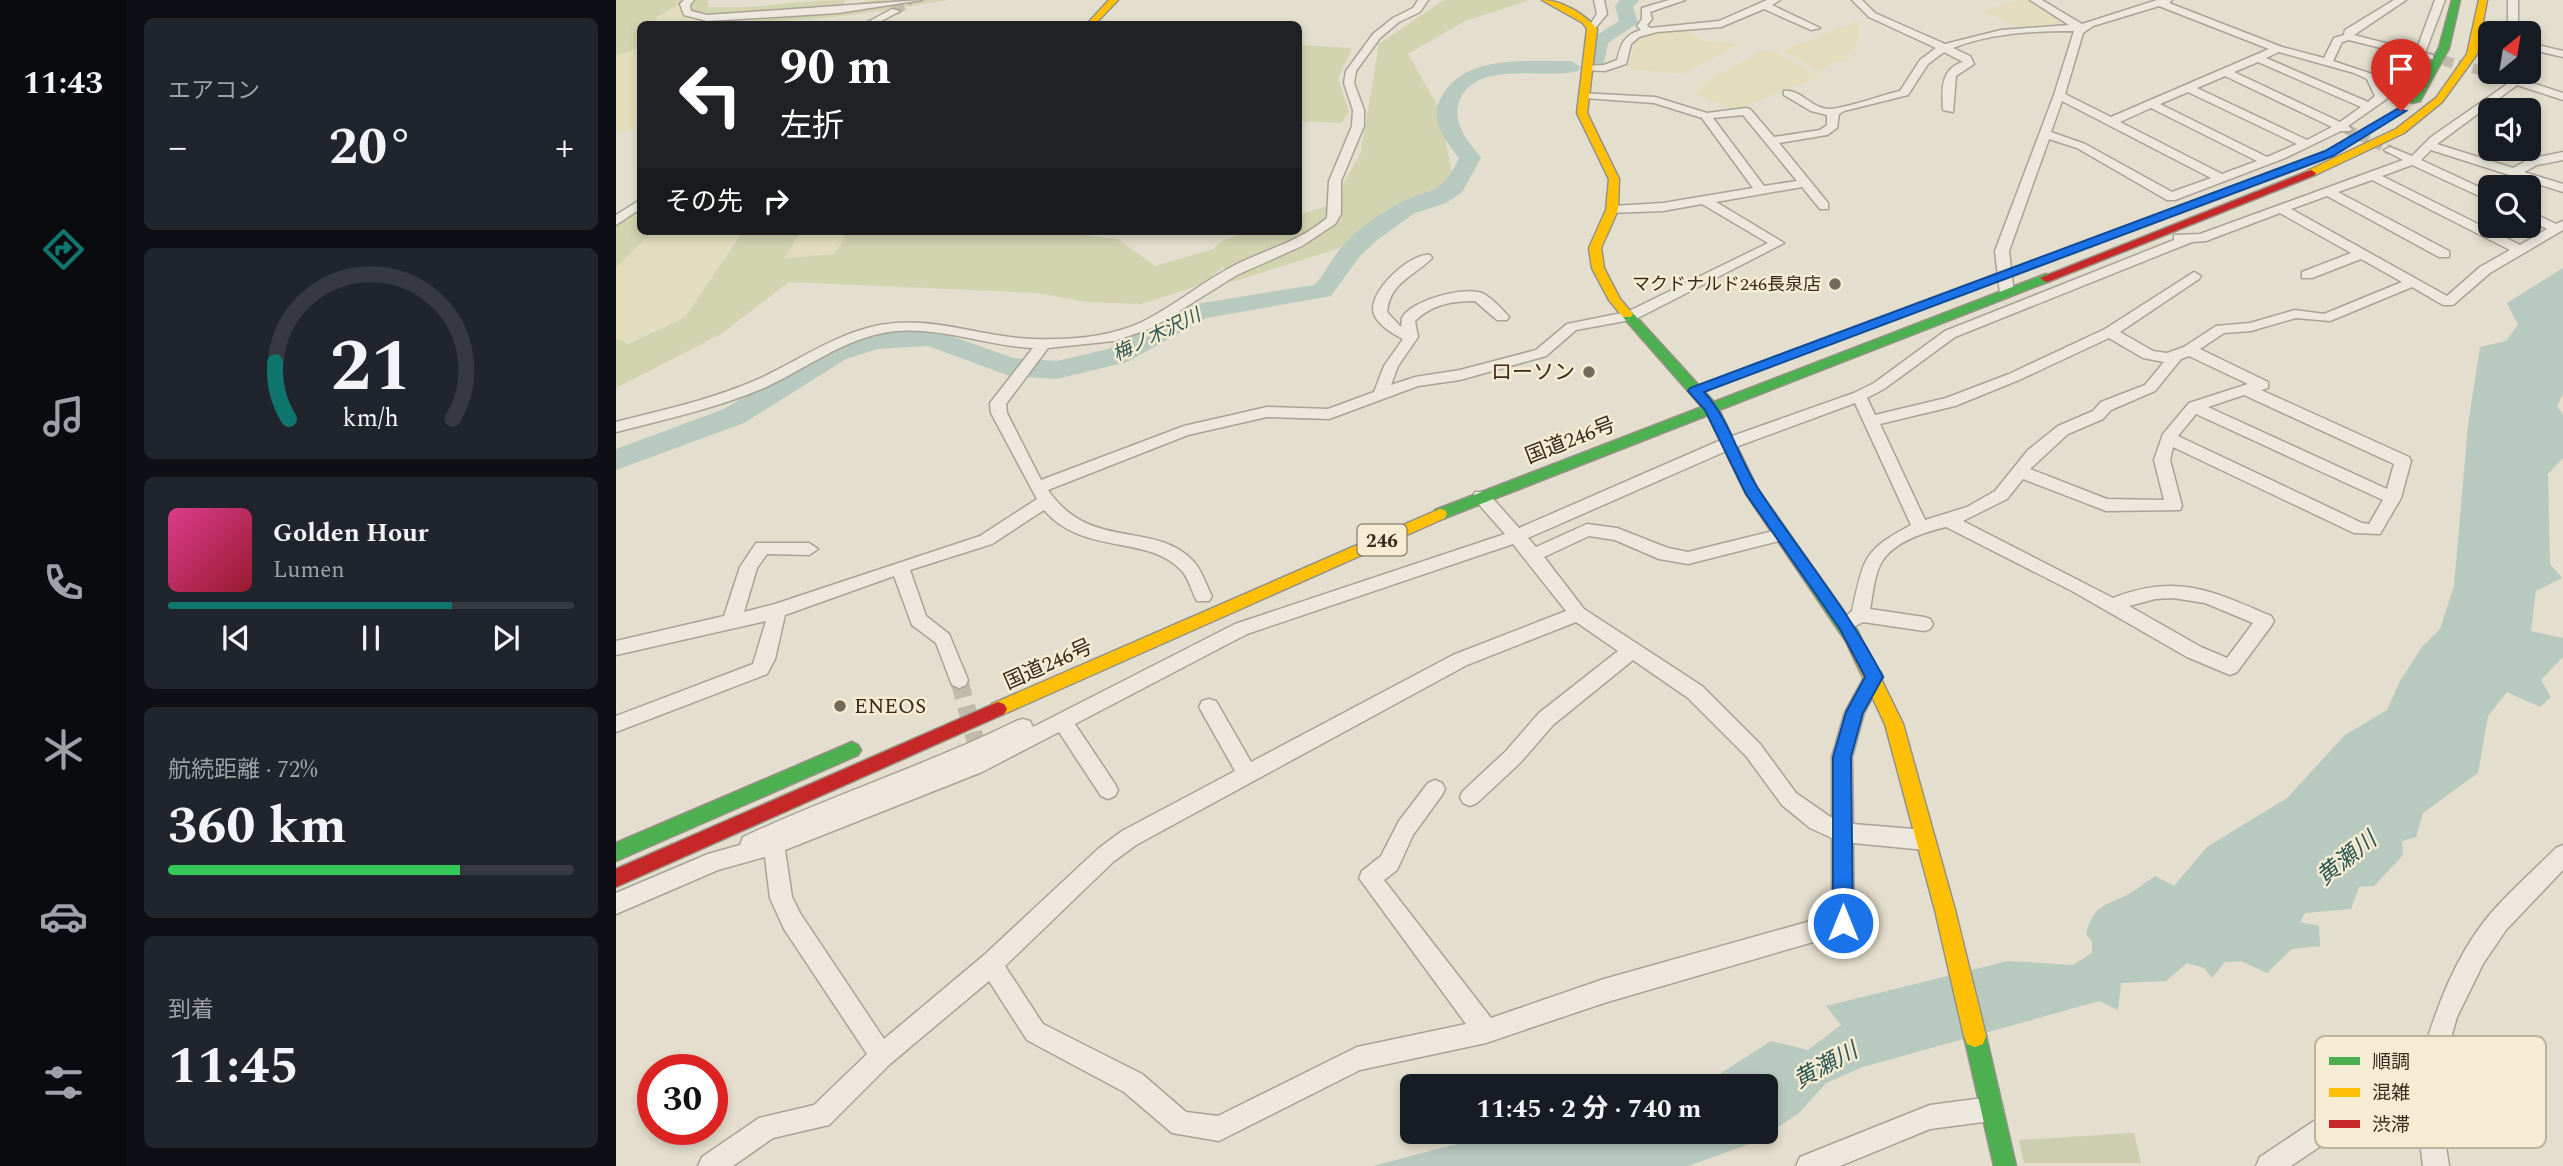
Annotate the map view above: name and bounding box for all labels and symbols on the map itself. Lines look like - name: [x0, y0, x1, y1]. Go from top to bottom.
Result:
- north arrow: [2478, 21, 2541, 84]
- pin: [2371, 39, 2431, 111]
- place label: マクドナルド246長泉店: [1632, 271, 1821, 298]
- marker: マクドナルド246長泉店: [1827, 276, 1843, 292]
- water label: 梅ノ木沢川: [1108, 301, 1207, 369]
- place label: ローソン: [1491, 357, 1575, 389]
- marker: ローソン: [1581, 364, 1597, 380]
- street label: 国道246号: [1521, 409, 1620, 473]
- road number: 246: [1358, 524, 1406, 555]
- street label: 国道246号: [999, 631, 1098, 699]
- place label: ENEOS: [854, 691, 926, 723]
- marker: ENEOS: [832, 698, 848, 714]
- water label: 黄瀬川: [2309, 822, 2387, 894]
- position arrow: [1806, 886, 1880, 960]
- water label: 黄瀬川: [1787, 1033, 1867, 1098]
- legend: [2315, 1036, 2546, 1148]
- text: 順調: [2372, 1048, 2410, 1077]
- speed limit sign: 30: [637, 1054, 728, 1145]
- text: 混雑: [2372, 1079, 2410, 1108]
- text: 渋滞: [2372, 1111, 2410, 1140]

